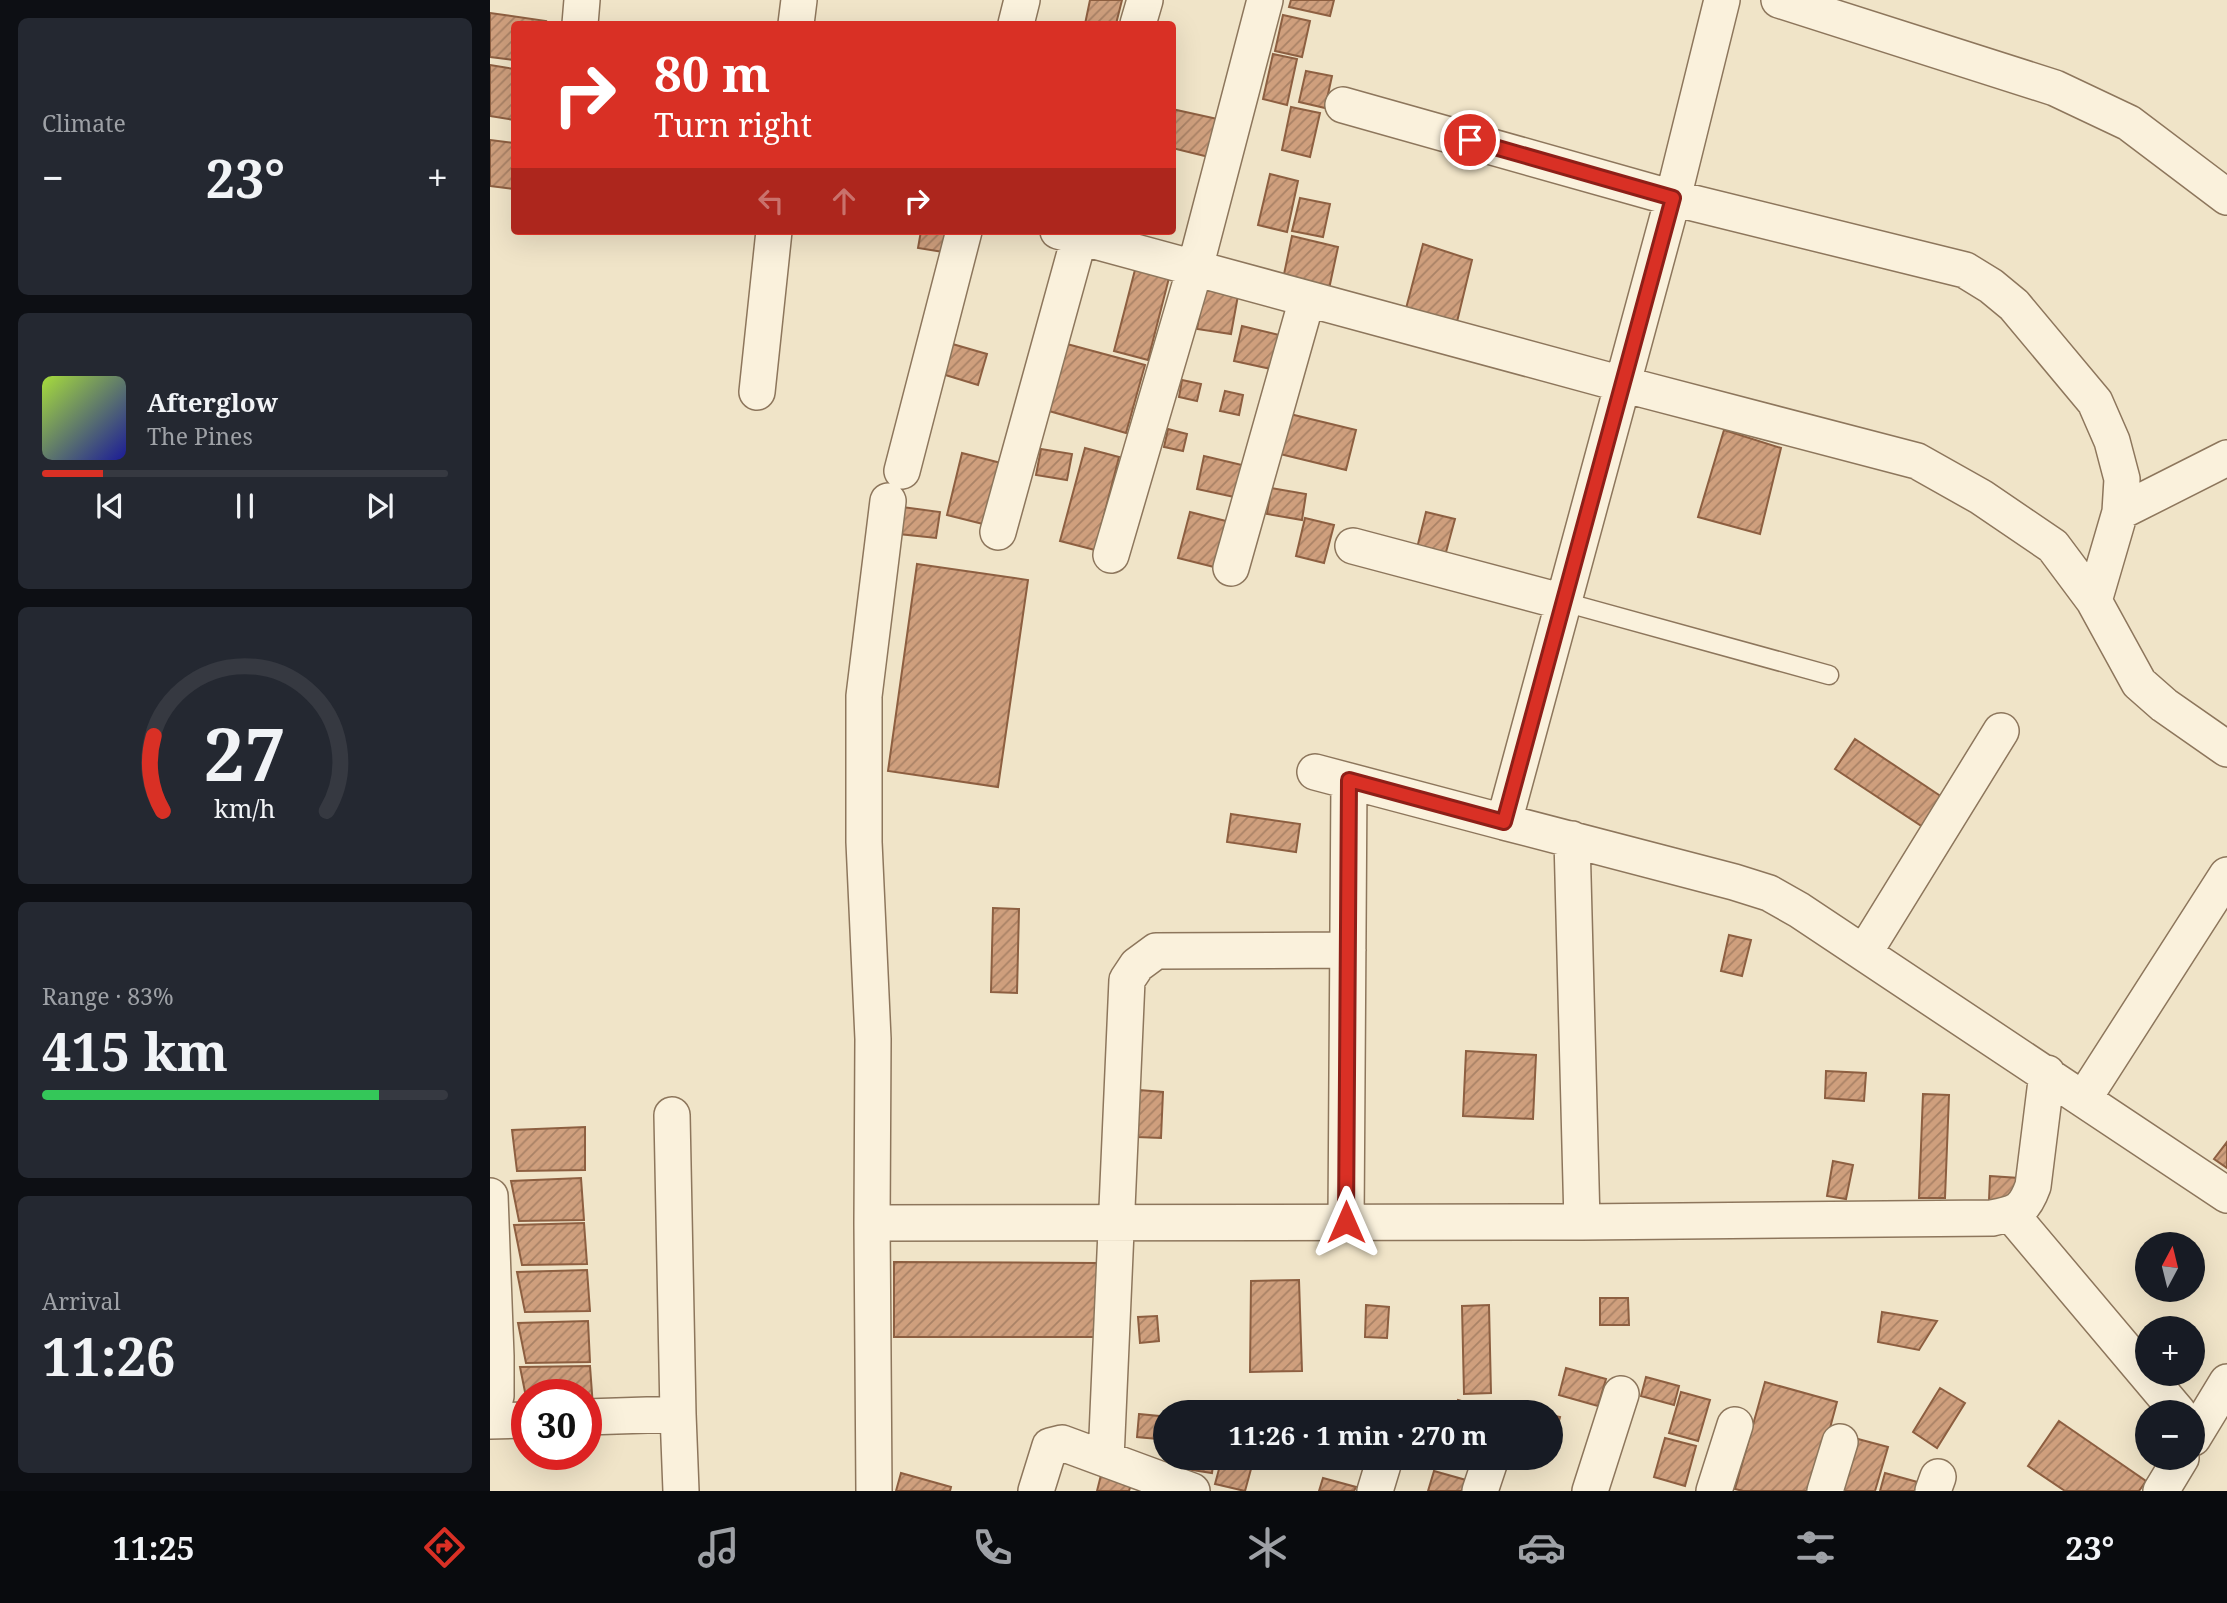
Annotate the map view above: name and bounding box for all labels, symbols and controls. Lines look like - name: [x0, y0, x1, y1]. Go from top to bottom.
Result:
- text: 80 m: [654, 40, 770, 106]
- icon: right: [539, 49, 630, 140]
- text: Turn right: [654, 103, 812, 146]
- text: Climate: [42, 107, 126, 139]
- pin: [1440, 110, 1500, 170]
- icon: arrive: [1451, 121, 1489, 159]
- text: 23°: [206, 142, 285, 213]
- text: −: [42, 151, 64, 203]
- text: +: [427, 151, 448, 203]
- icon: left: [752, 182, 790, 220]
- icon: ahead: [825, 182, 863, 220]
- icon: right: [898, 182, 936, 220]
- text: Afterglow: [147, 384, 278, 420]
- text: The Pines: [147, 420, 253, 452]
- icon: previous: [91, 487, 129, 525]
- icon: pause: [226, 487, 264, 525]
- icon: next: [361, 487, 399, 525]
- text: 27: [204, 704, 286, 803]
- text: km/h: [214, 791, 276, 825]
- text: Range · 83%: [42, 980, 174, 1012]
- text: 415 km: [42, 1015, 228, 1086]
- position arrow: [1309, 1185, 1383, 1259]
- north arrow: [2135, 1232, 2205, 1302]
- map controls: [2135, 1232, 2205, 1470]
- text: Arrival: [42, 1285, 121, 1317]
- button: +: [2135, 1316, 2205, 1386]
- text: 11:26: [42, 1320, 175, 1391]
- speed limit sign: 30: [511, 1379, 602, 1470]
- button: −: [2135, 1400, 2205, 1470]
- text: 11:26 · 1 min · 270 m: [1228, 1417, 1488, 1453]
- icon: directions: [420, 1523, 469, 1572]
- icon: music: [694, 1523, 743, 1572]
- icon: phone: [968, 1523, 1017, 1572]
- icon: climate: [1243, 1523, 1292, 1572]
- icon: car: [1517, 1523, 1566, 1572]
- icon: filters: [1791, 1523, 1840, 1572]
- text: 11:25: [113, 1526, 195, 1569]
- text: 23°: [2065, 1526, 2114, 1569]

